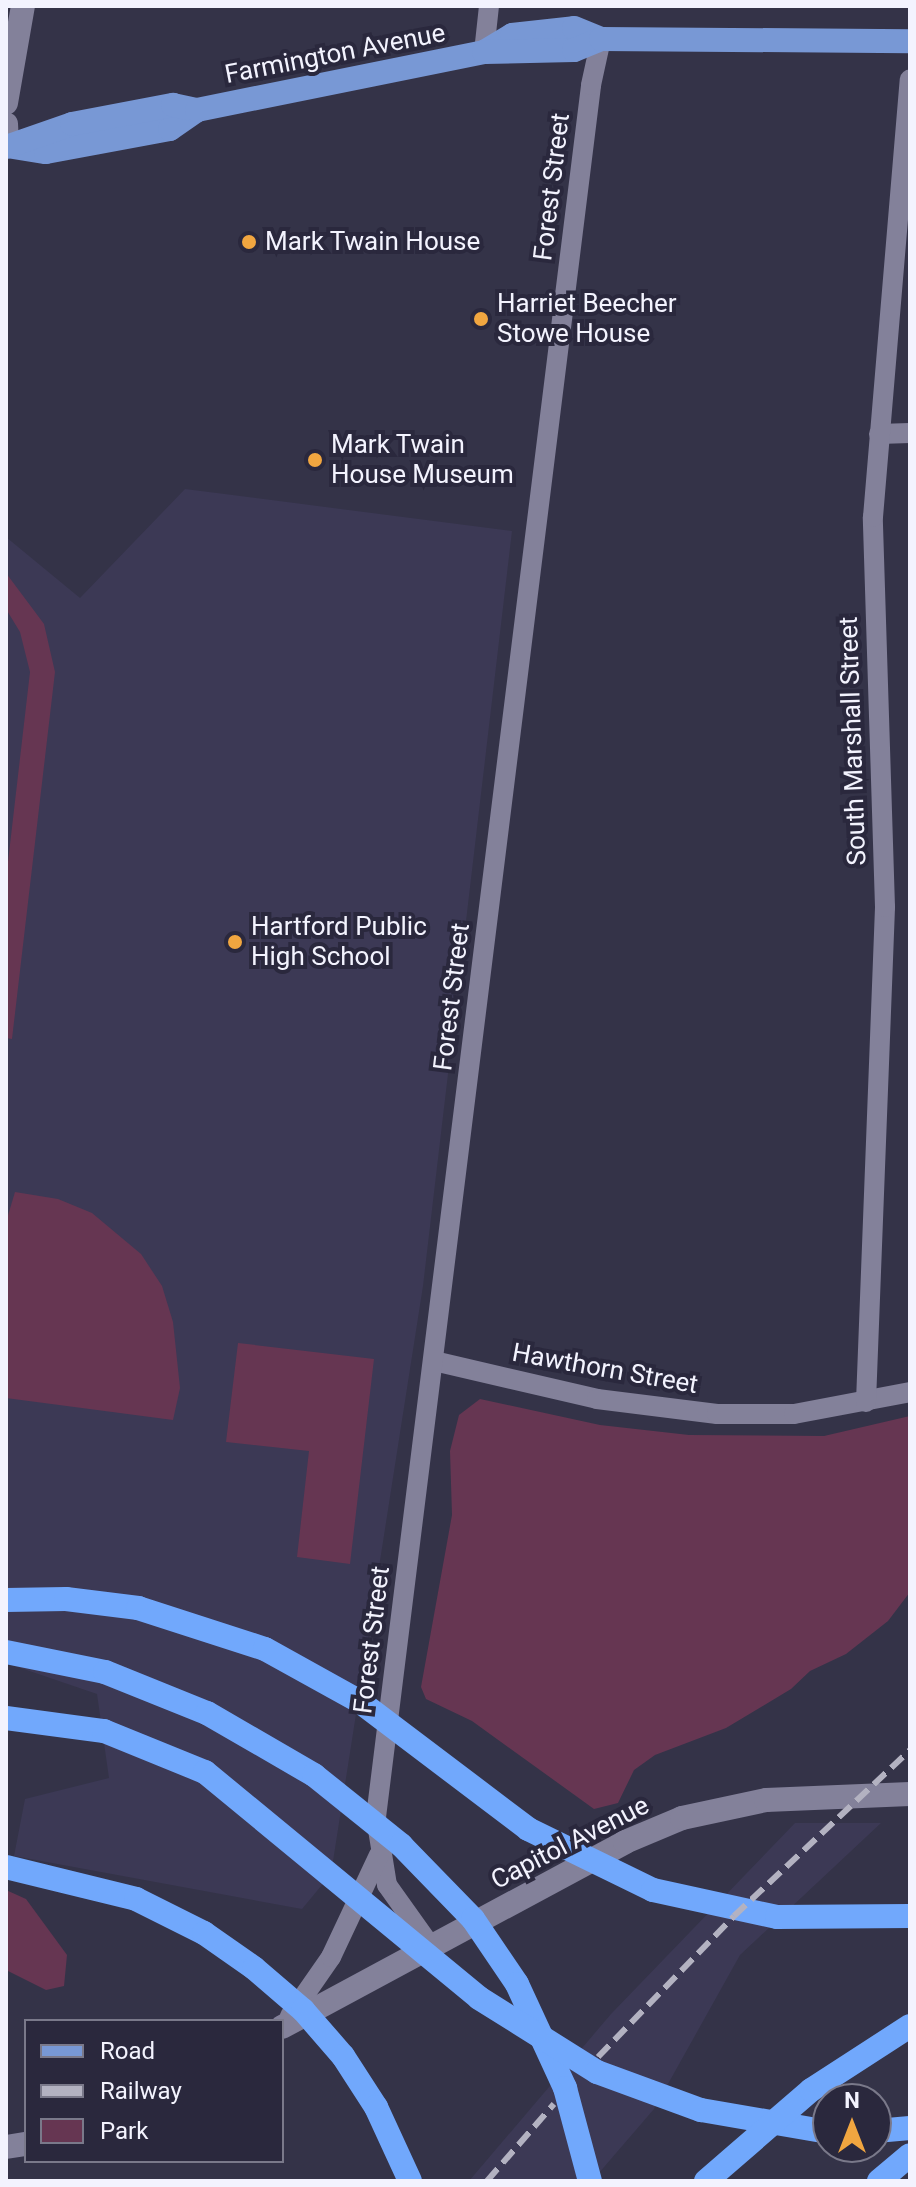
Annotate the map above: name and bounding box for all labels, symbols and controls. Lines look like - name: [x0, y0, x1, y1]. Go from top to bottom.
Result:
- street label: Farmington Avenue: [222, 17, 448, 91]
- street label: Forest Street: [527, 112, 577, 262]
- place label: Mark Twain House: [265, 226, 481, 258]
- marker: Mark Twain House: [240, 233, 258, 251]
- place label: Harriet Beecher Stowe House: [497, 288, 677, 350]
- marker: Harriet Beecher Stowe House: [472, 310, 490, 328]
- place label: Mark Twain House Museum: [331, 429, 514, 490]
- marker: Mark Twain House Museum: [306, 451, 324, 469]
- street label: South Marshall Street: [833, 616, 873, 866]
- place label: Hartford Public High School: [251, 911, 427, 972]
- street label: Forest Street: [427, 922, 477, 1072]
- marker: Hartford Public High School: [226, 933, 244, 951]
- street label: Hawthorn Street: [510, 1337, 700, 1401]
- street label: Forest Street: [347, 1565, 397, 1715]
- street label: Capitol Avenue: [486, 1790, 654, 1896]
- legend: [24, 2019, 284, 2163]
- text: Road: [100, 2037, 155, 2065]
- text: Railway: [100, 2077, 182, 2105]
- north arrow: [812, 2083, 892, 2163]
- text: N: [844, 2088, 860, 2113]
- text: Park: [100, 2117, 148, 2145]

